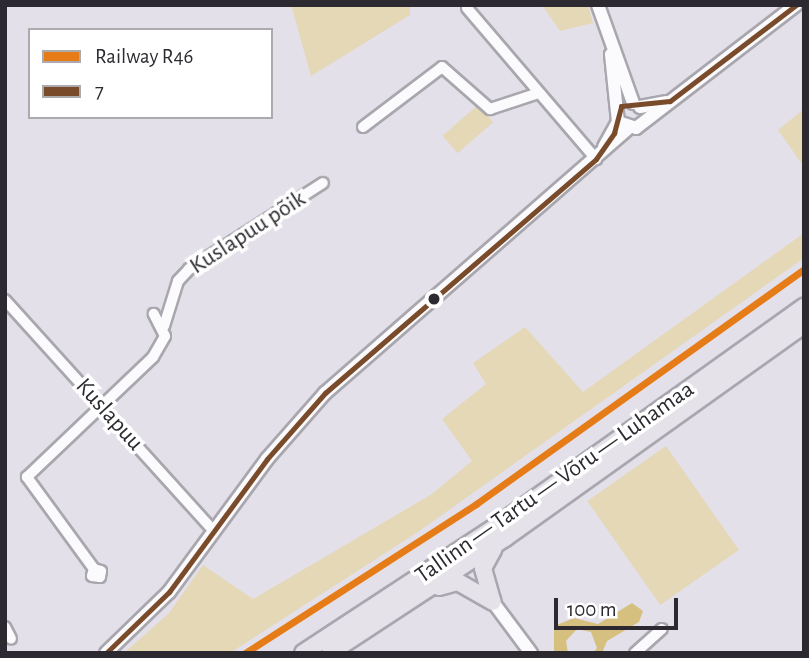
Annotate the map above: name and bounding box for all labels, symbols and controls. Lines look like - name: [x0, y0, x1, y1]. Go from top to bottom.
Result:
- legend: [28, 28, 273, 119]
- text: Railway R46: [95, 46, 194, 67]
- text: 7: [95, 81, 104, 102]
- street label: Kuslapuu põik: [185, 185, 311, 281]
- unlabelled marker: [427, 292, 441, 306]
- street label: Kuslapuu: [69, 373, 149, 457]
- street label: Tallinn — Tartu — Võru — Luhamaa: [410, 376, 700, 590]
- scale bar: [557, 584, 681, 628]
- text: 100 m: [567, 599, 617, 620]

